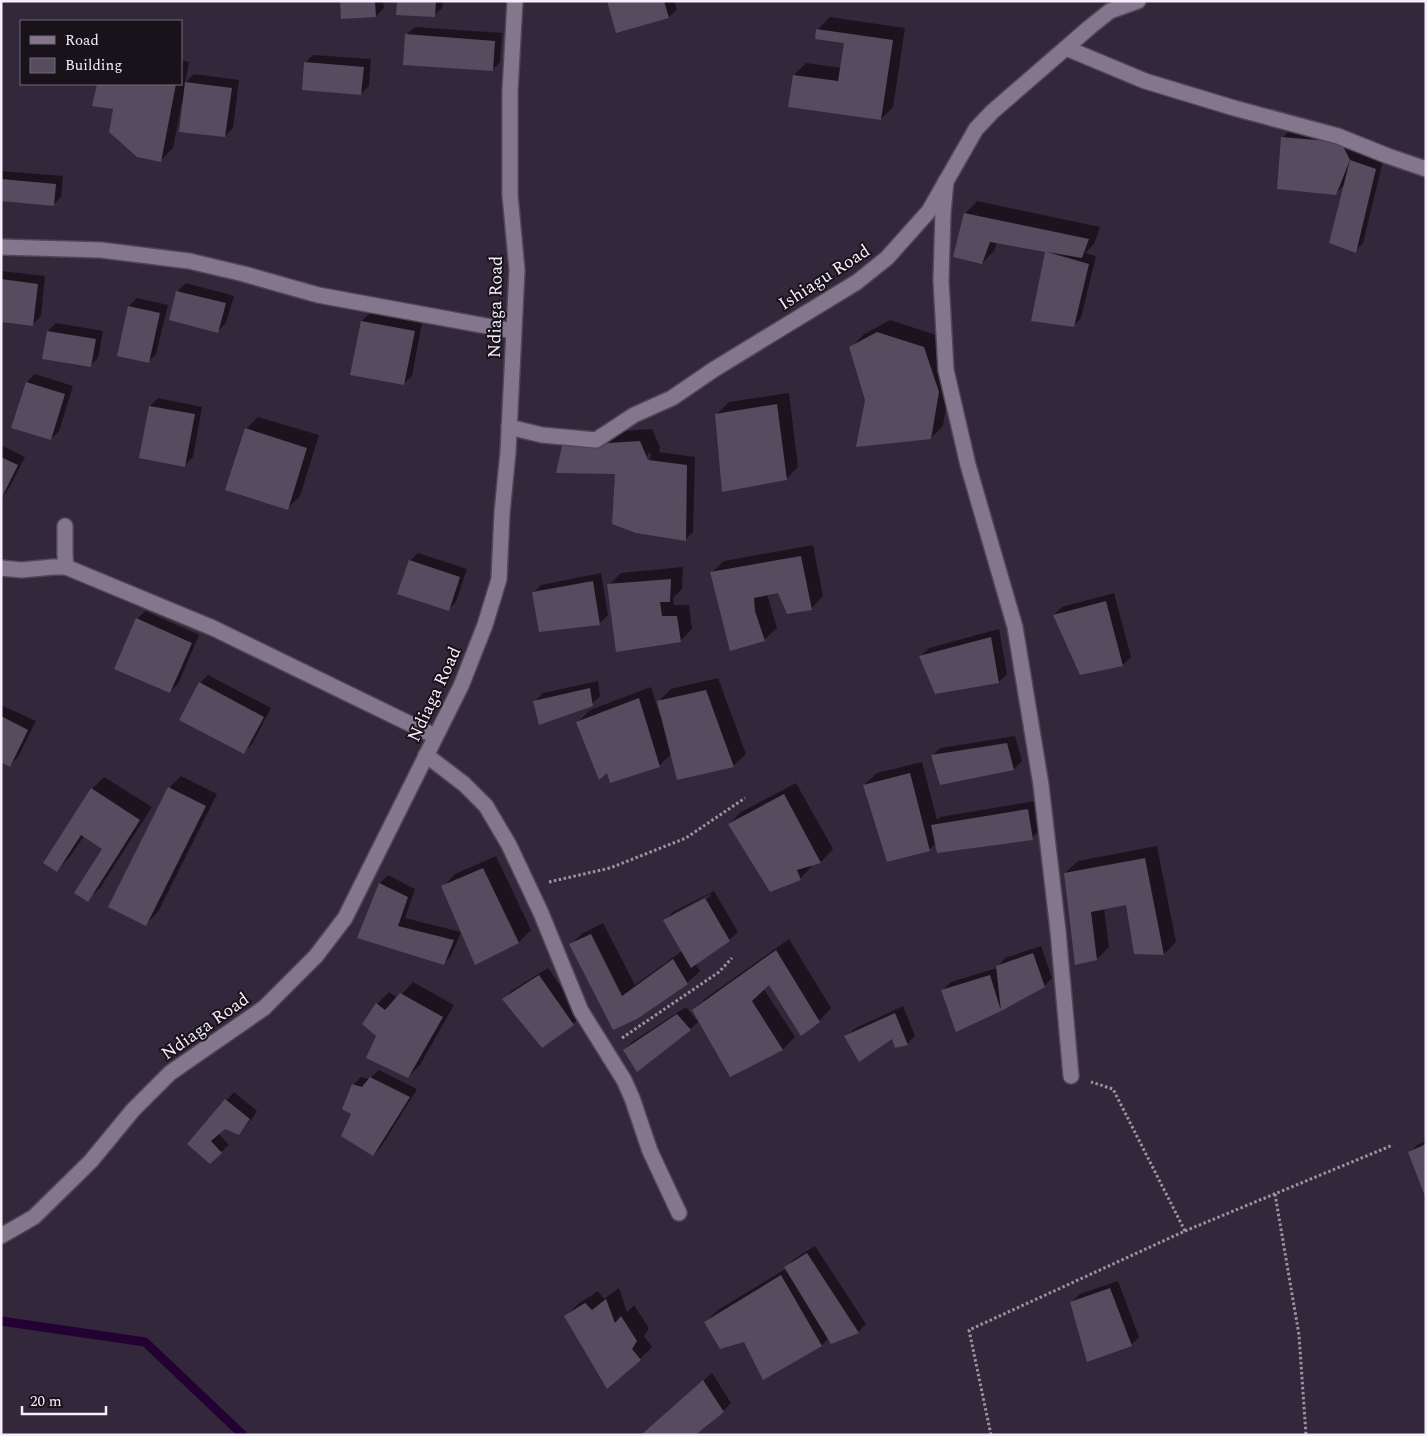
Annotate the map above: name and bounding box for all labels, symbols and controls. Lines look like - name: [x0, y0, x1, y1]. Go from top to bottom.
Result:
- legend: [20, 20, 182, 85]
- text: Road: [65, 29, 99, 52]
- text: Building: [65, 54, 122, 77]
- street label: Ishiagu Road: [773, 238, 875, 317]
- street label: Ndiaga Road: [481, 256, 510, 358]
- street label: Ndiaga Road: [401, 642, 468, 746]
- street label: Ndiaga Road: [156, 986, 255, 1067]
- scale bar: [22, 1384, 106, 1416]
- text: 20 m: [30, 1390, 62, 1413]

